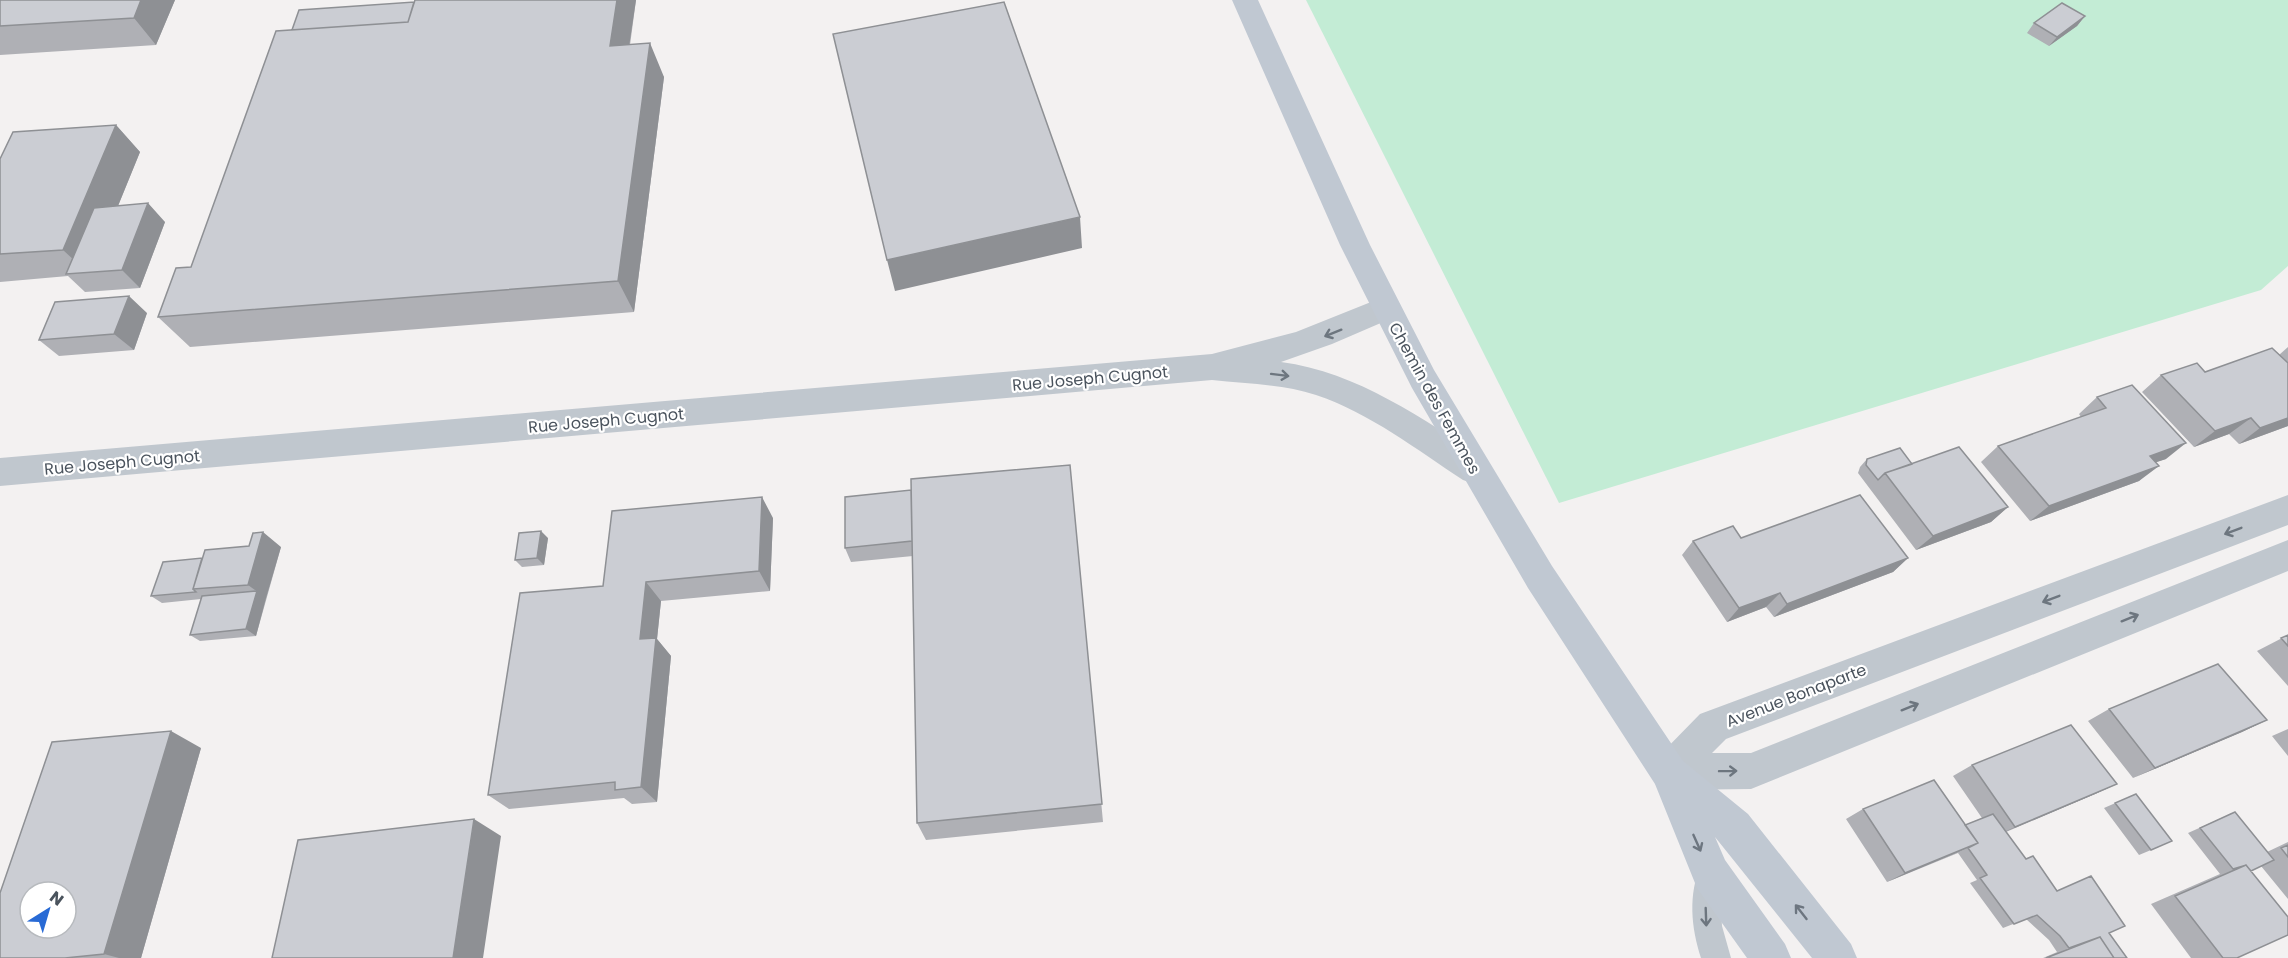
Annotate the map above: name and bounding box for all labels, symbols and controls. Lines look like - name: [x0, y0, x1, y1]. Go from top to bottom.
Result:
- street label: Chemin des Femmes: [1383, 318, 1486, 478]
- one-way arrow: [1324, 328, 1342, 339]
- street label: Rue Joseph Cugnot: [1011, 360, 1169, 397]
- one-way arrow: [1270, 370, 1290, 381]
- street label: Rue Joseph Cugnot: [527, 402, 685, 439]
- street label: Rue Joseph Cugnot: [43, 444, 201, 481]
- one-way arrow: [2224, 526, 2243, 537]
- one-way arrow: [2042, 594, 2061, 605]
- one-way arrow: [2120, 612, 2139, 623]
- street label: Avenue Bonaparte: [1723, 658, 1870, 733]
- one-way arrow: [1900, 701, 1919, 712]
- one-way arrow: [1717, 765, 1737, 777]
- one-way arrow: [1692, 834, 1703, 852]
- north arrow: [18, 880, 78, 940]
- text: N: [45, 886, 68, 911]
- one-way arrow: [1795, 904, 1808, 920]
- one-way arrow: [1700, 906, 1712, 926]

